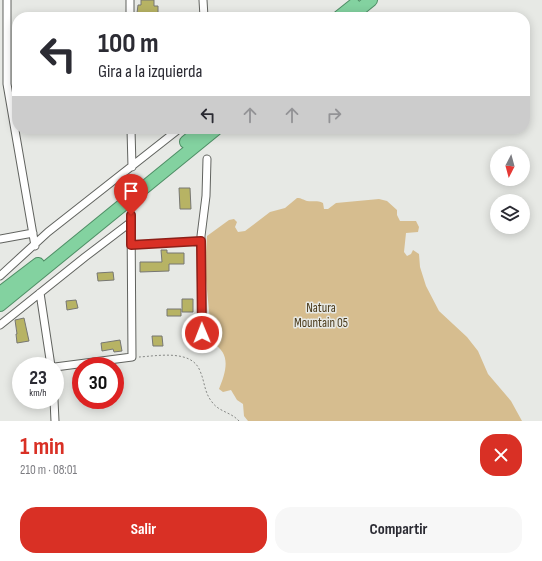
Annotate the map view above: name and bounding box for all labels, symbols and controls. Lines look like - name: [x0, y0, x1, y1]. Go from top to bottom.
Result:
- text: 100 m: [98, 27, 159, 60]
- icon: left: [32, 28, 84, 80]
- text: Gira a la izquierda: [98, 61, 202, 82]
- icon: left: [197, 104, 219, 126]
- icon: ahead: [239, 104, 261, 126]
- icon: ahead: [281, 104, 303, 126]
- icon: right: [323, 104, 345, 126]
- north arrow: [490, 146, 530, 186]
- map controls: [490, 146, 530, 234]
- pin: [114, 174, 148, 215]
- icon: arrive: [120, 180, 142, 202]
- button: layers: [490, 194, 530, 234]
- park label: Natura Mountain 05: [294, 300, 348, 331]
- position arrow: [181, 312, 223, 354]
- speed limit sign: 30: [72, 357, 124, 409]
- text: 23: [29, 366, 47, 390]
- text: km/h: [29, 387, 47, 399]
- text: 1 min: [20, 432, 65, 461]
- button: close: [480, 434, 522, 476]
- text: 210 m · 08:01: [20, 462, 77, 478]
- button: Salir: [20, 507, 267, 553]
- button: Compartir: [275, 507, 522, 553]

